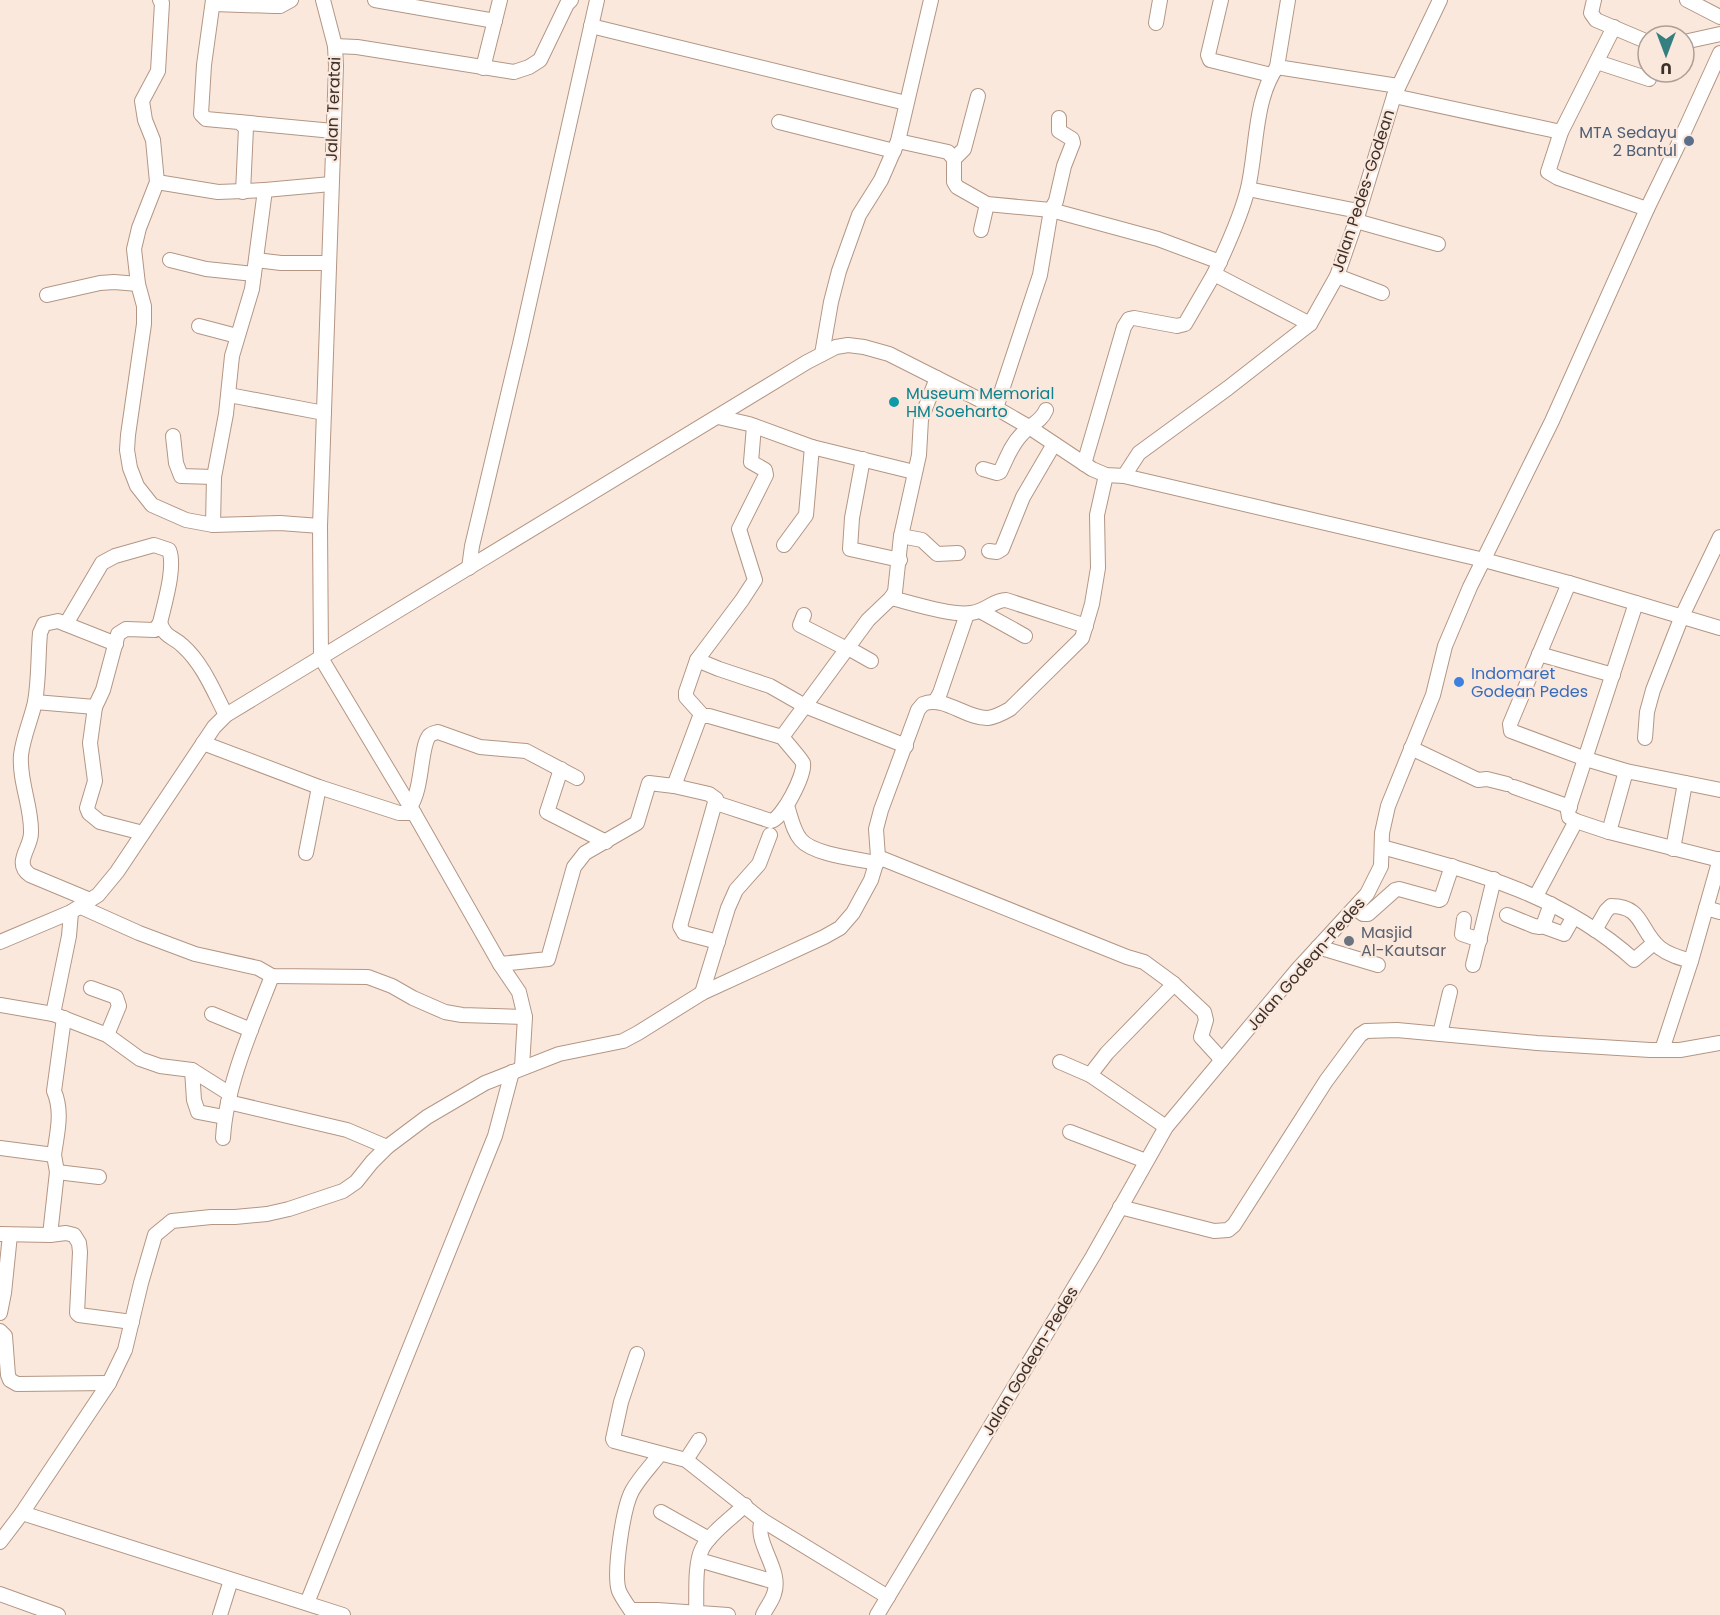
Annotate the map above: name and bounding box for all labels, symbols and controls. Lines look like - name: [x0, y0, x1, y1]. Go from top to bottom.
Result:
- north arrow: [1636, 24, 1696, 84]
- street label: Jalan Teratai: [320, 56, 346, 162]
- text: U: [1660, 57, 1672, 80]
- street label: Jalan Pedes-Godean: [1326, 107, 1400, 275]
- place label: MTA Sedayu 2 Bantul: [1579, 121, 1677, 162]
- marker: MTA Sedayu 2 Bantul: [1682, 134, 1696, 148]
- place label: Museum Memorial HM Soeharto: [906, 382, 1054, 423]
- marker: Museum Memorial HM Soeharto: [887, 395, 901, 409]
- place label: Indomaret Godean Pedes: [1471, 662, 1588, 703]
- marker: Indomaret Godean Pedes: [1452, 675, 1466, 689]
- street label: Jalan Godean-Pedes: [1242, 892, 1370, 1036]
- place label: Masjid Al-Kautsar: [1361, 921, 1446, 962]
- marker: Masjid Al-Kautsar: [1342, 934, 1356, 948]
- street label: Jalan Godean-Pedes: [976, 1282, 1084, 1440]

